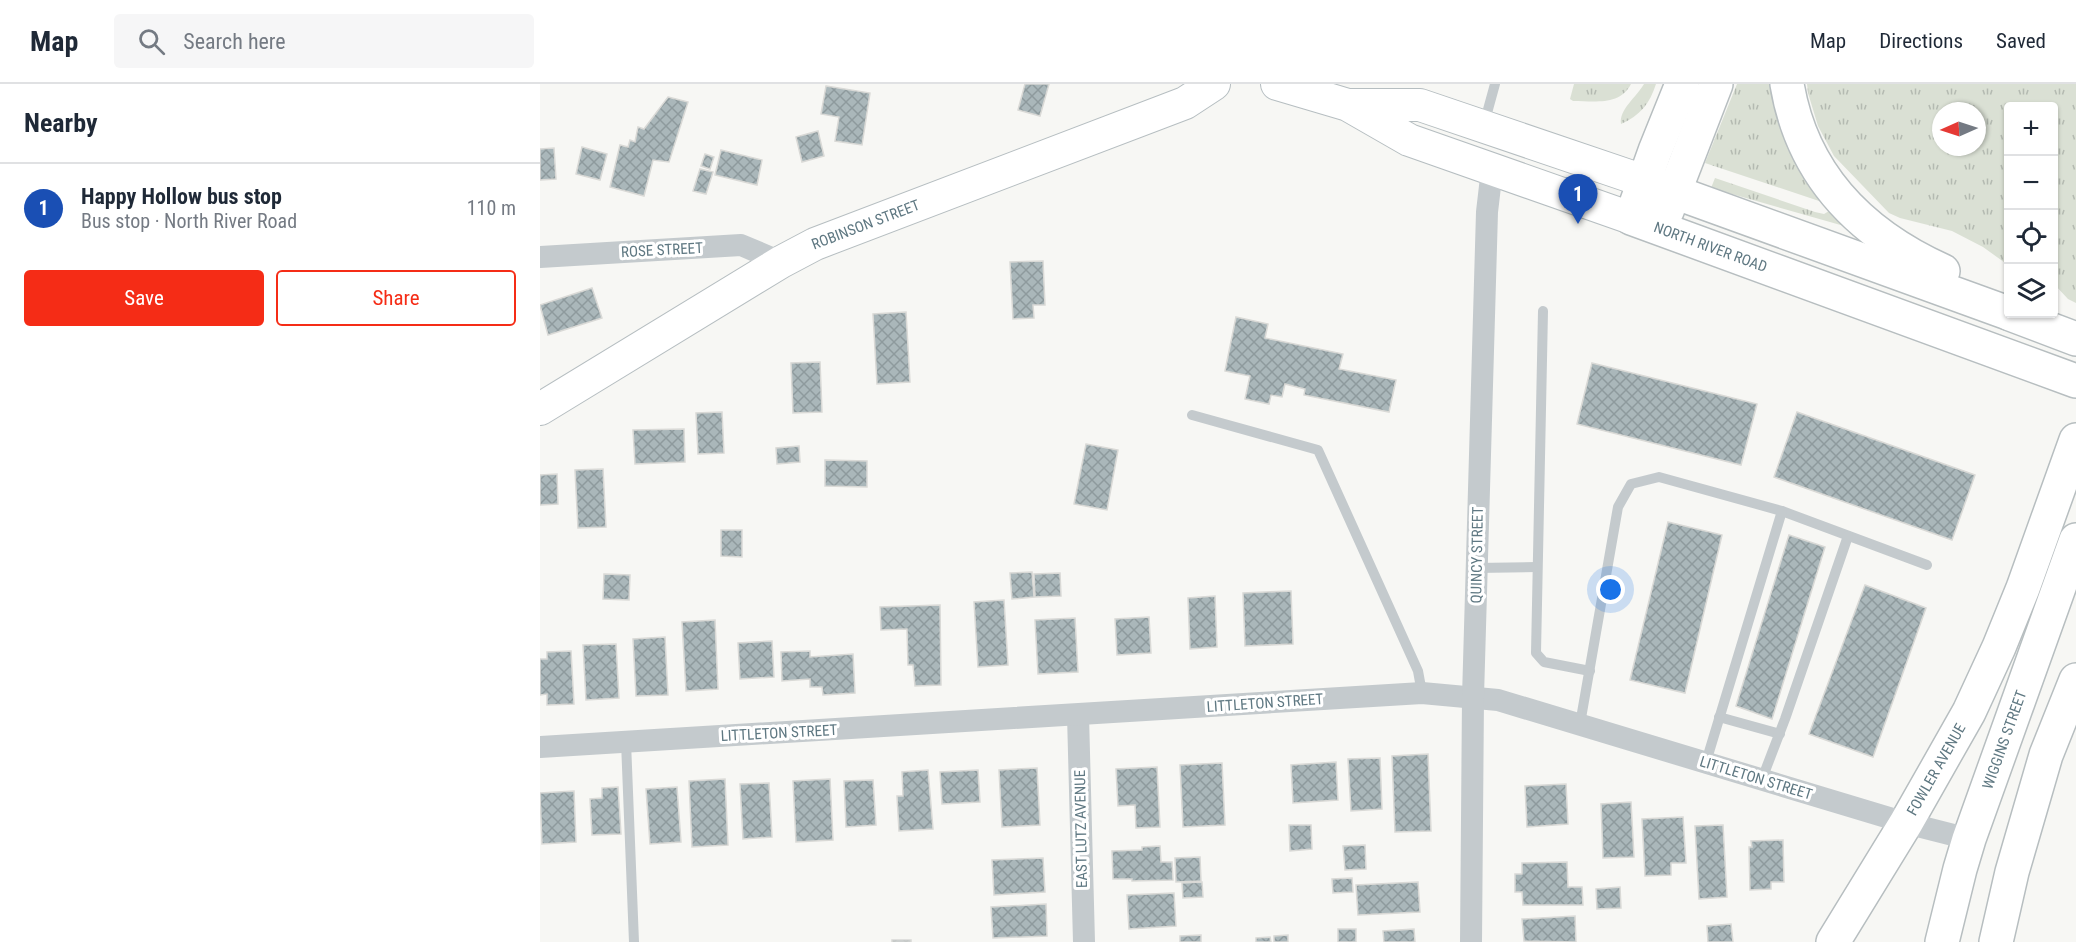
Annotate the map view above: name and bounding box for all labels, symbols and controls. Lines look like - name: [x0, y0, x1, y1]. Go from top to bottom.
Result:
- search box: [114, 14, 534, 68]
- text: Map: [30, 25, 78, 58]
- icon: search: [135, 25, 168, 58]
- text: Search here: [183, 29, 286, 54]
- text: Map: [1810, 29, 1846, 53]
- text: Directions: [1879, 29, 1963, 53]
- text: Saved: [1996, 29, 2046, 53]
- north arrow: [1932, 102, 1986, 156]
- map controls: [2004, 102, 2058, 318]
- button: +: [2004, 102, 2058, 156]
- text: Nearby: [24, 108, 98, 138]
- button: −: [2004, 156, 2058, 210]
- pin: 1: [1558, 174, 1598, 224]
- text: Happy Hollow bus stop: [81, 184, 282, 209]
- text: 1: [38, 196, 49, 220]
- text: 110 m: [467, 196, 516, 220]
- street label: ROBINSON STREET: [809, 196, 922, 253]
- text: Bus stop · North River Road: [81, 209, 297, 233]
- button: locate: [2004, 210, 2058, 264]
- street label: NORTH RIVER ROAD: [1651, 218, 1770, 276]
- street label: ROSE STREET: [621, 239, 704, 261]
- button: layers: [2004, 264, 2058, 318]
- button: Save: [24, 270, 264, 326]
- button: Share: [276, 270, 516, 326]
- street label: QUINCY STREET: [1467, 506, 1487, 604]
- your location: [1596, 575, 1625, 604]
- street label: WIGGINS STREET: [1979, 688, 2031, 792]
- street label: LITTLETON STREET: [1206, 690, 1324, 716]
- street label: FOWLER AVENUE: [1903, 720, 1970, 819]
- street label: LITTLETON STREET: [720, 721, 838, 745]
- street label: LITTLETON STREET: [1697, 752, 1815, 804]
- street label: EAST LUTZ AVENUE: [1071, 770, 1091, 888]

